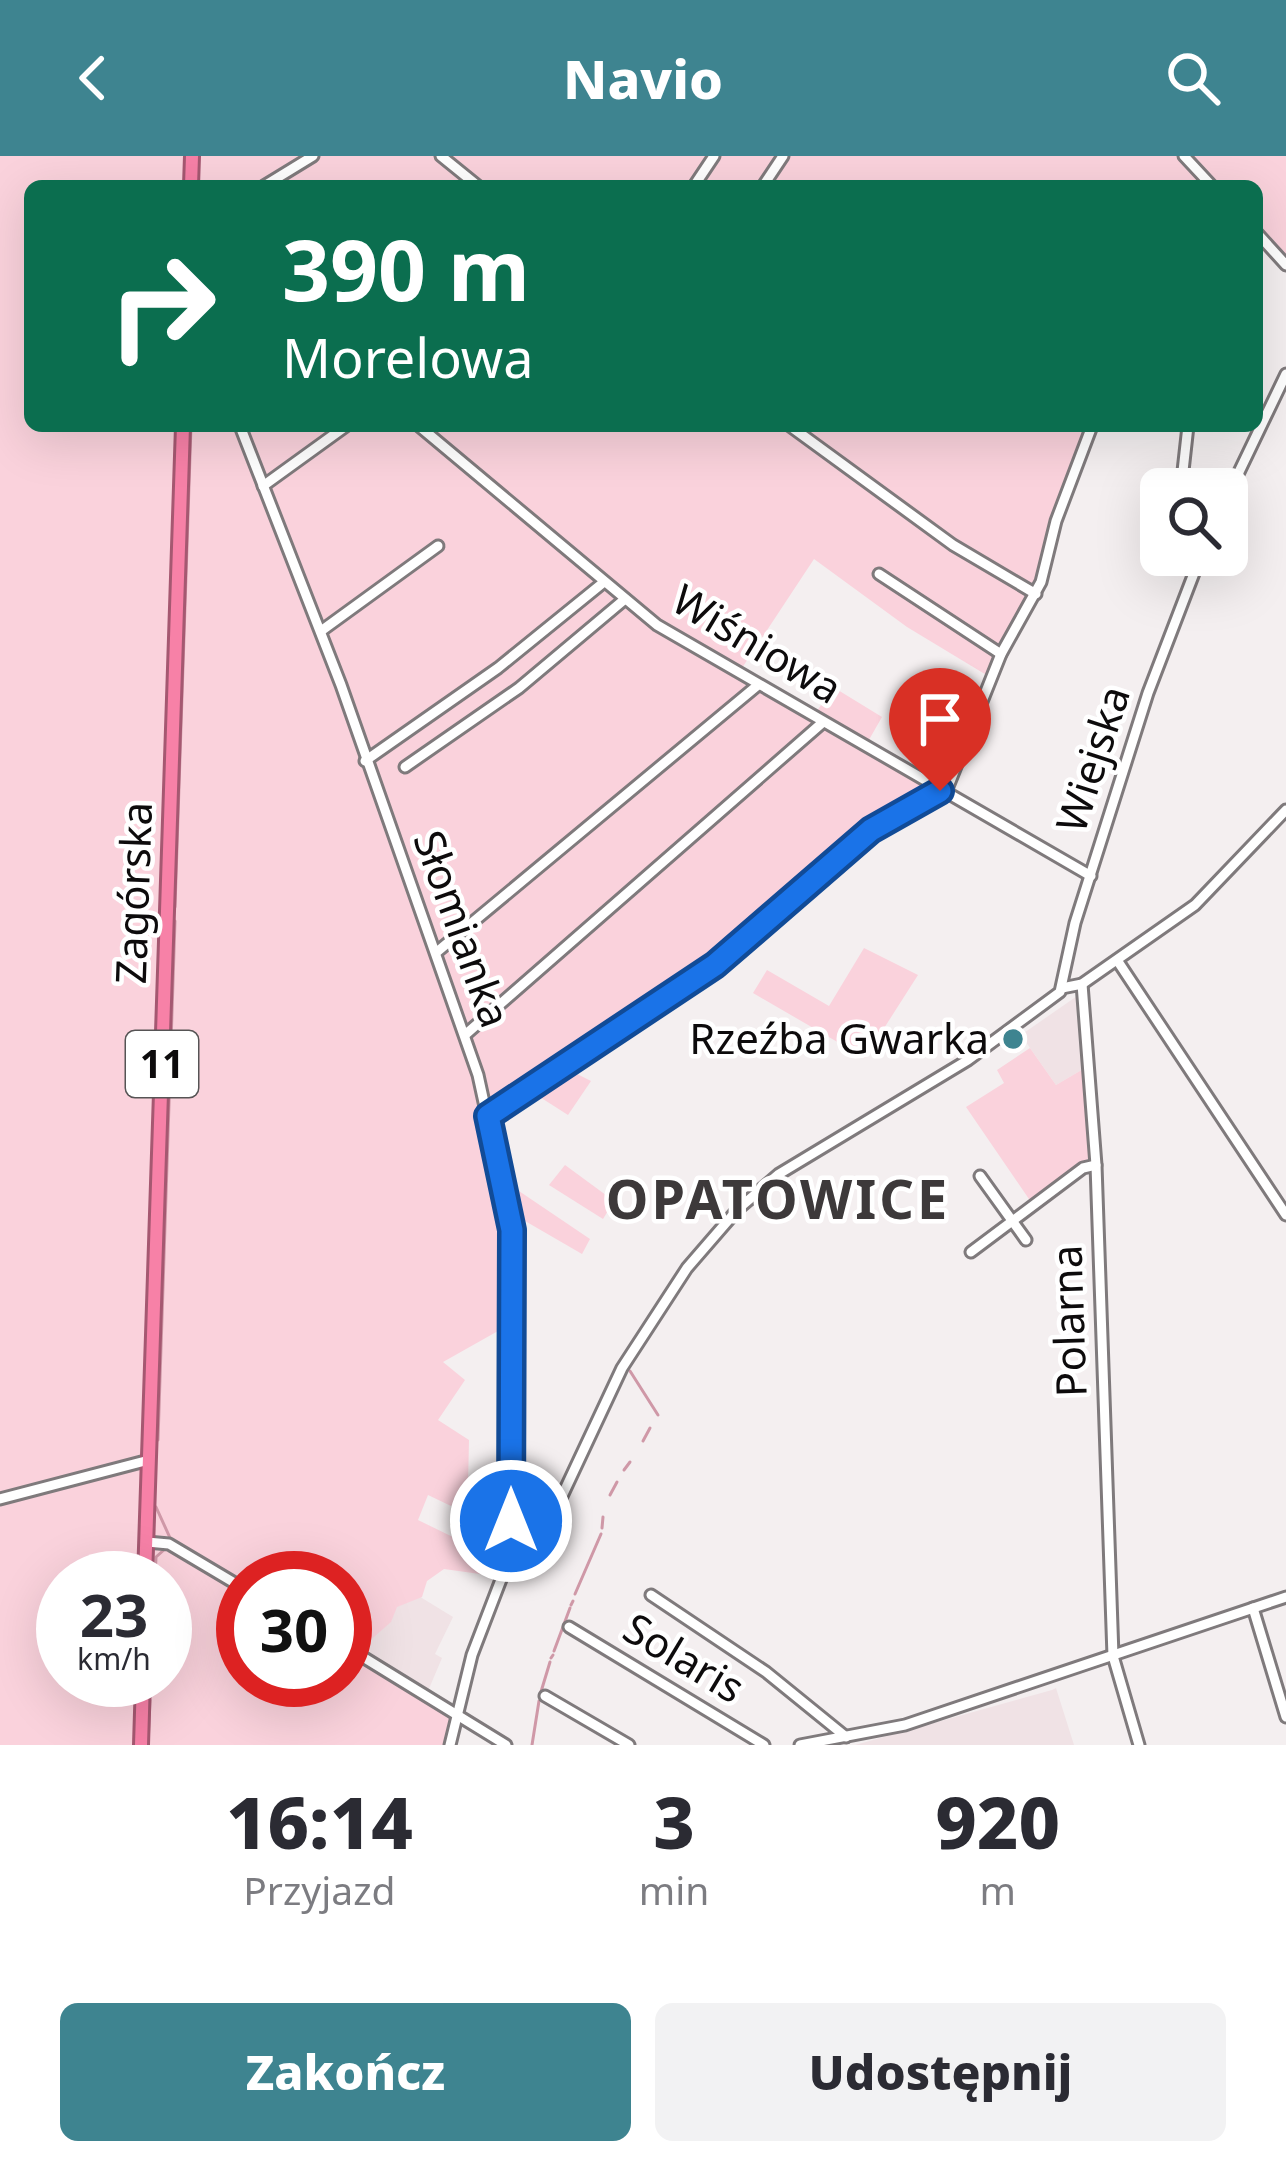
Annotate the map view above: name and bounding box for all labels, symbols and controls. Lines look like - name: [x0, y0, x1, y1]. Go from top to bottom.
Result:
- text: Navio: [563, 41, 723, 115]
- icon: back: [60, 45, 126, 111]
- icon: search: [1160, 45, 1226, 111]
- text: 390 m: [282, 211, 530, 326]
- icon: right: [84, 228, 240, 384]
- text: Morelowa: [282, 320, 534, 394]
- map controls: [1140, 468, 1248, 576]
- button: search: [1140, 468, 1248, 576]
- street label: Wiśniowa: [663, 570, 853, 716]
- pin: [889, 668, 991, 791]
- street label: Wiejska: [1041, 678, 1142, 839]
- icon: arrive: [907, 686, 973, 752]
- street label: Zagórska: [101, 801, 164, 985]
- street label: Słomianka: [402, 822, 525, 1035]
- place label: Rzeźba Gwarka: [689, 1009, 989, 1066]
- marker: Rzeźba Gwarka: [1000, 1026, 1026, 1052]
- road number: 11: [126, 1031, 198, 1097]
- district label: OPATOWICE: [606, 1161, 950, 1235]
- street label: Polarna: [1036, 1244, 1099, 1398]
- position arrow: [448, 1458, 574, 1584]
- speed limit sign: 30: [216, 1551, 372, 1707]
- text: 23: [80, 1573, 148, 1655]
- street label: Solaris: [614, 1599, 756, 1715]
- text: km/h: [77, 1638, 151, 1679]
- text: 16:14: [226, 1772, 413, 1870]
- text: 3: [653, 1772, 695, 1870]
- text: 920: [935, 1772, 1060, 1870]
- text: Przyjazd: [243, 1863, 395, 1916]
- text: min: [639, 1863, 709, 1916]
- text: m: [979, 1863, 1016, 1916]
- button: Zakończ: [60, 2003, 631, 2141]
- button: Udostępnij: [655, 2003, 1226, 2141]

